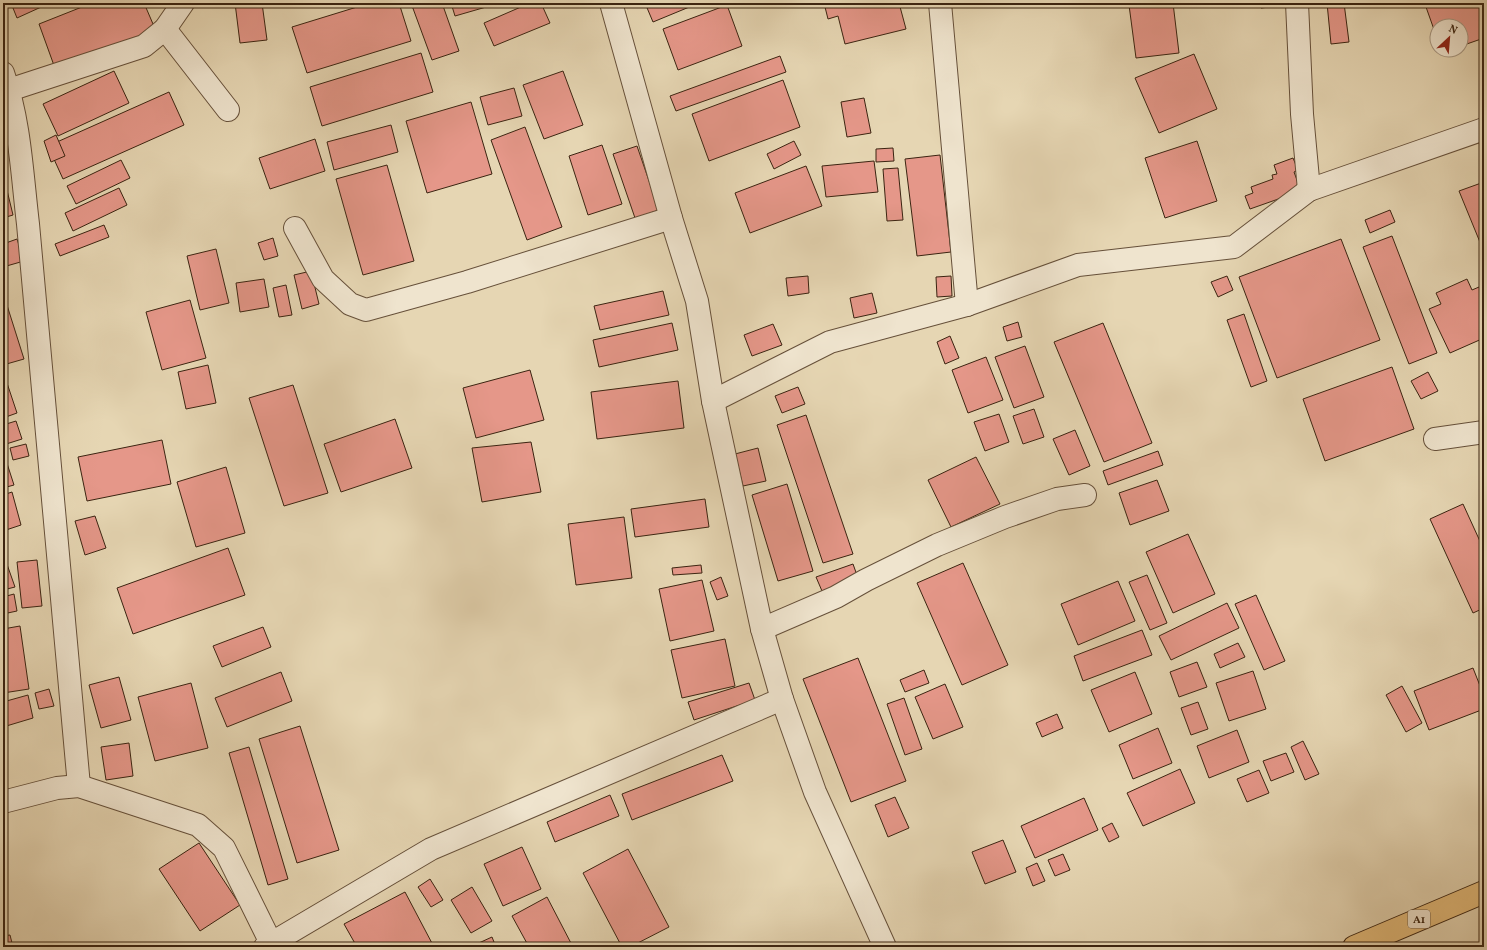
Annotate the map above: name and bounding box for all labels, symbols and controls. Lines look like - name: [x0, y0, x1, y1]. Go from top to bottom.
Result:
- north arrow: [1429, 18, 1469, 58]
- text: N: [1446, 22, 1460, 39]
- road number: A1: [1408, 910, 1430, 928]

